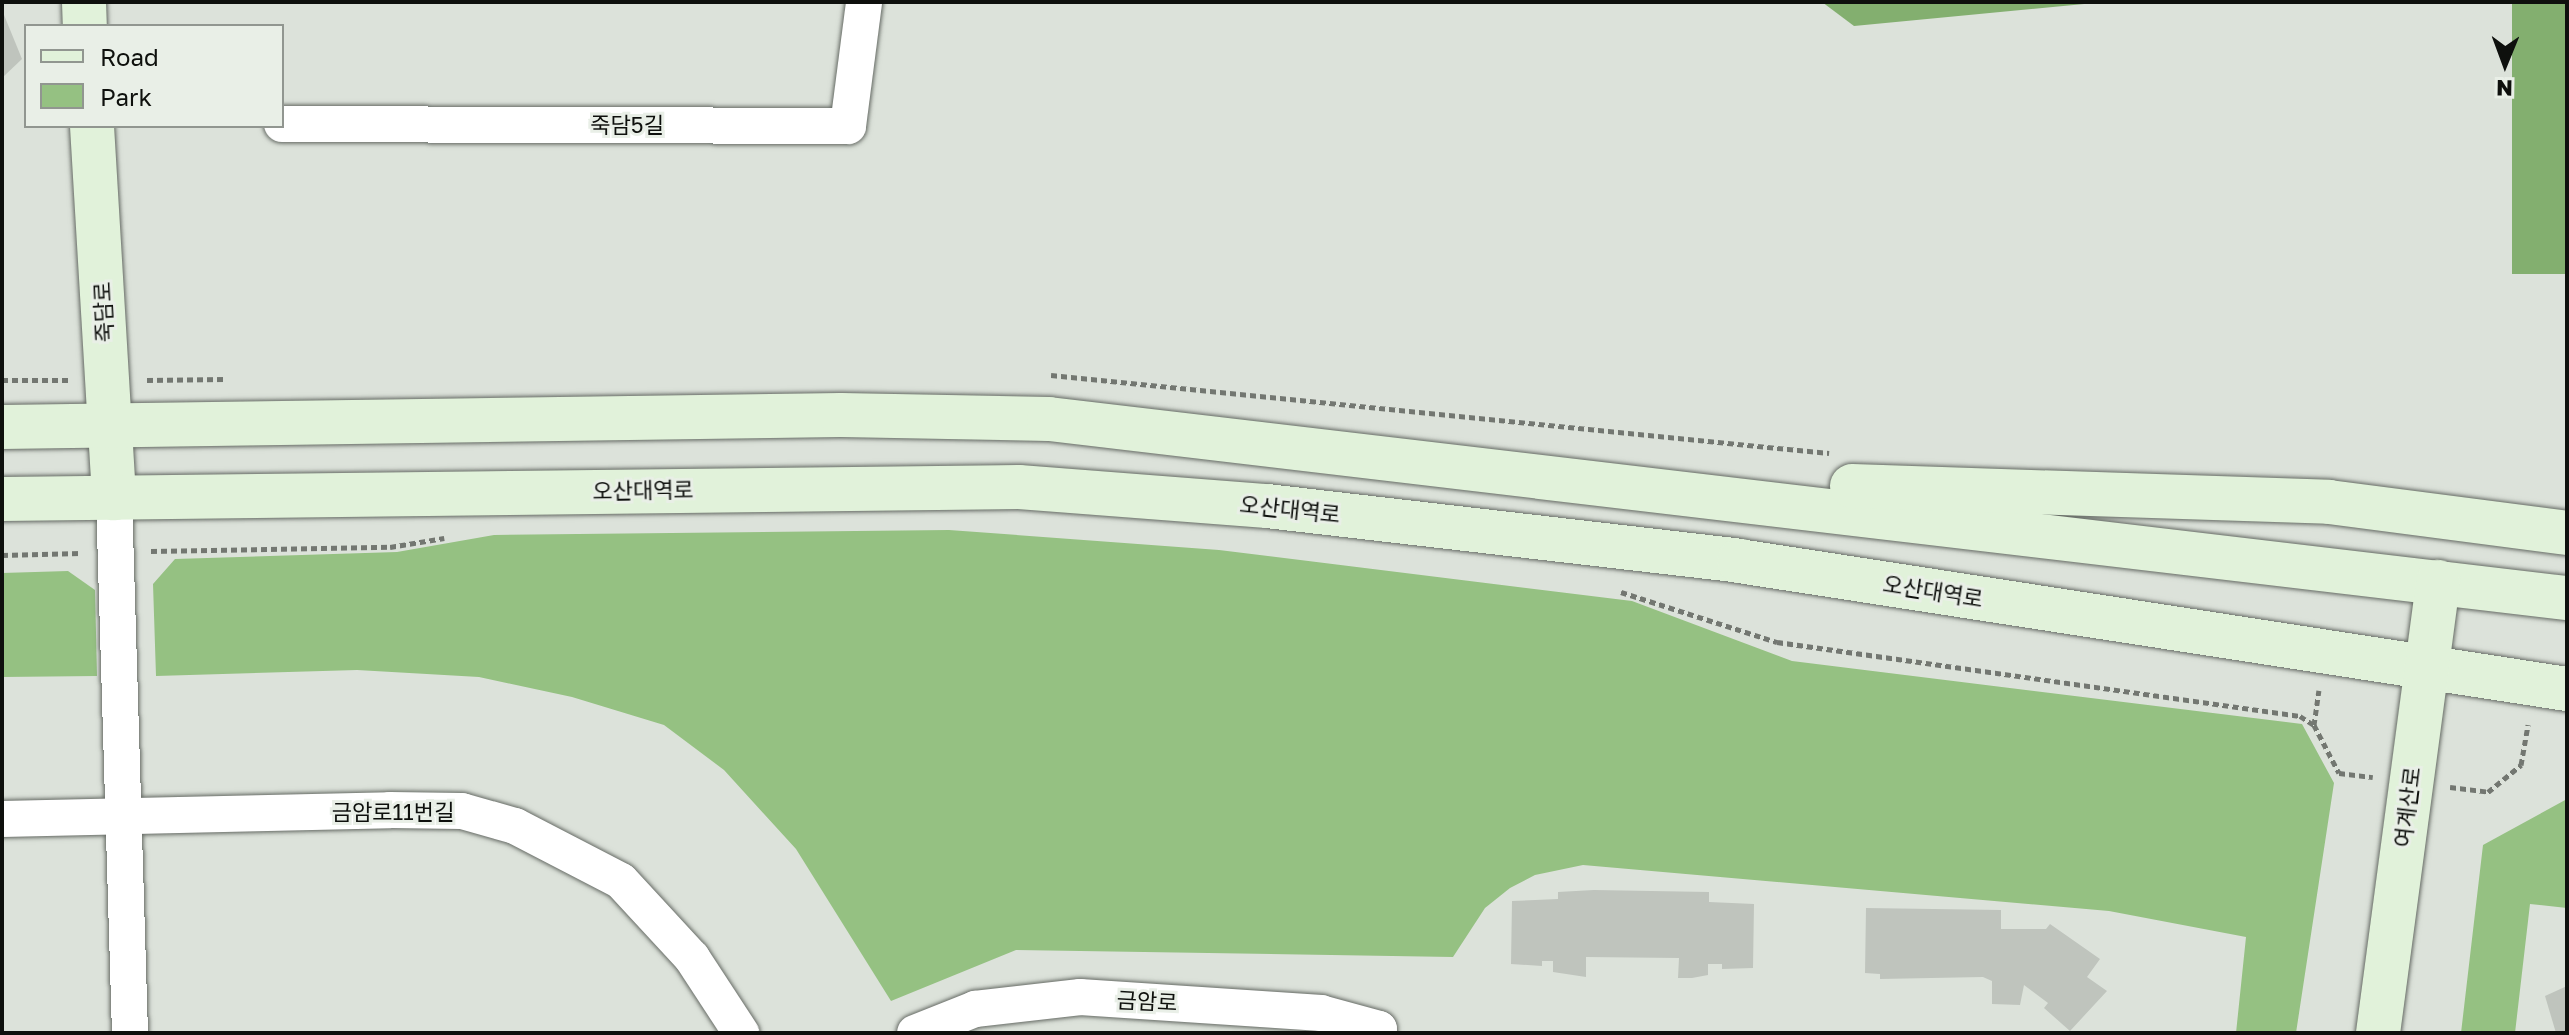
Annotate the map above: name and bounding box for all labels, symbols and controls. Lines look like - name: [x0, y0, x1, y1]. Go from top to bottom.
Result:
- legend: [24, 24, 284, 128]
- north arrow: [2465, 24, 2545, 104]
- text: Road: [100, 42, 159, 71]
- text: N: [2496, 75, 2513, 102]
- text: Park: [100, 82, 152, 111]
- street label: 죽담5길: [590, 112, 664, 138]
- street label: 죽담로: [88, 281, 118, 343]
- street label: 오산대역로: [592, 476, 694, 504]
- street label: 오산대역로: [1238, 491, 1342, 527]
- street label: 오산대역로: [1881, 570, 1985, 612]
- street label: 여계산로: [2389, 765, 2425, 849]
- street label: 금암로11번길: [332, 799, 454, 825]
- street label: 금암로: [1116, 986, 1178, 1016]

